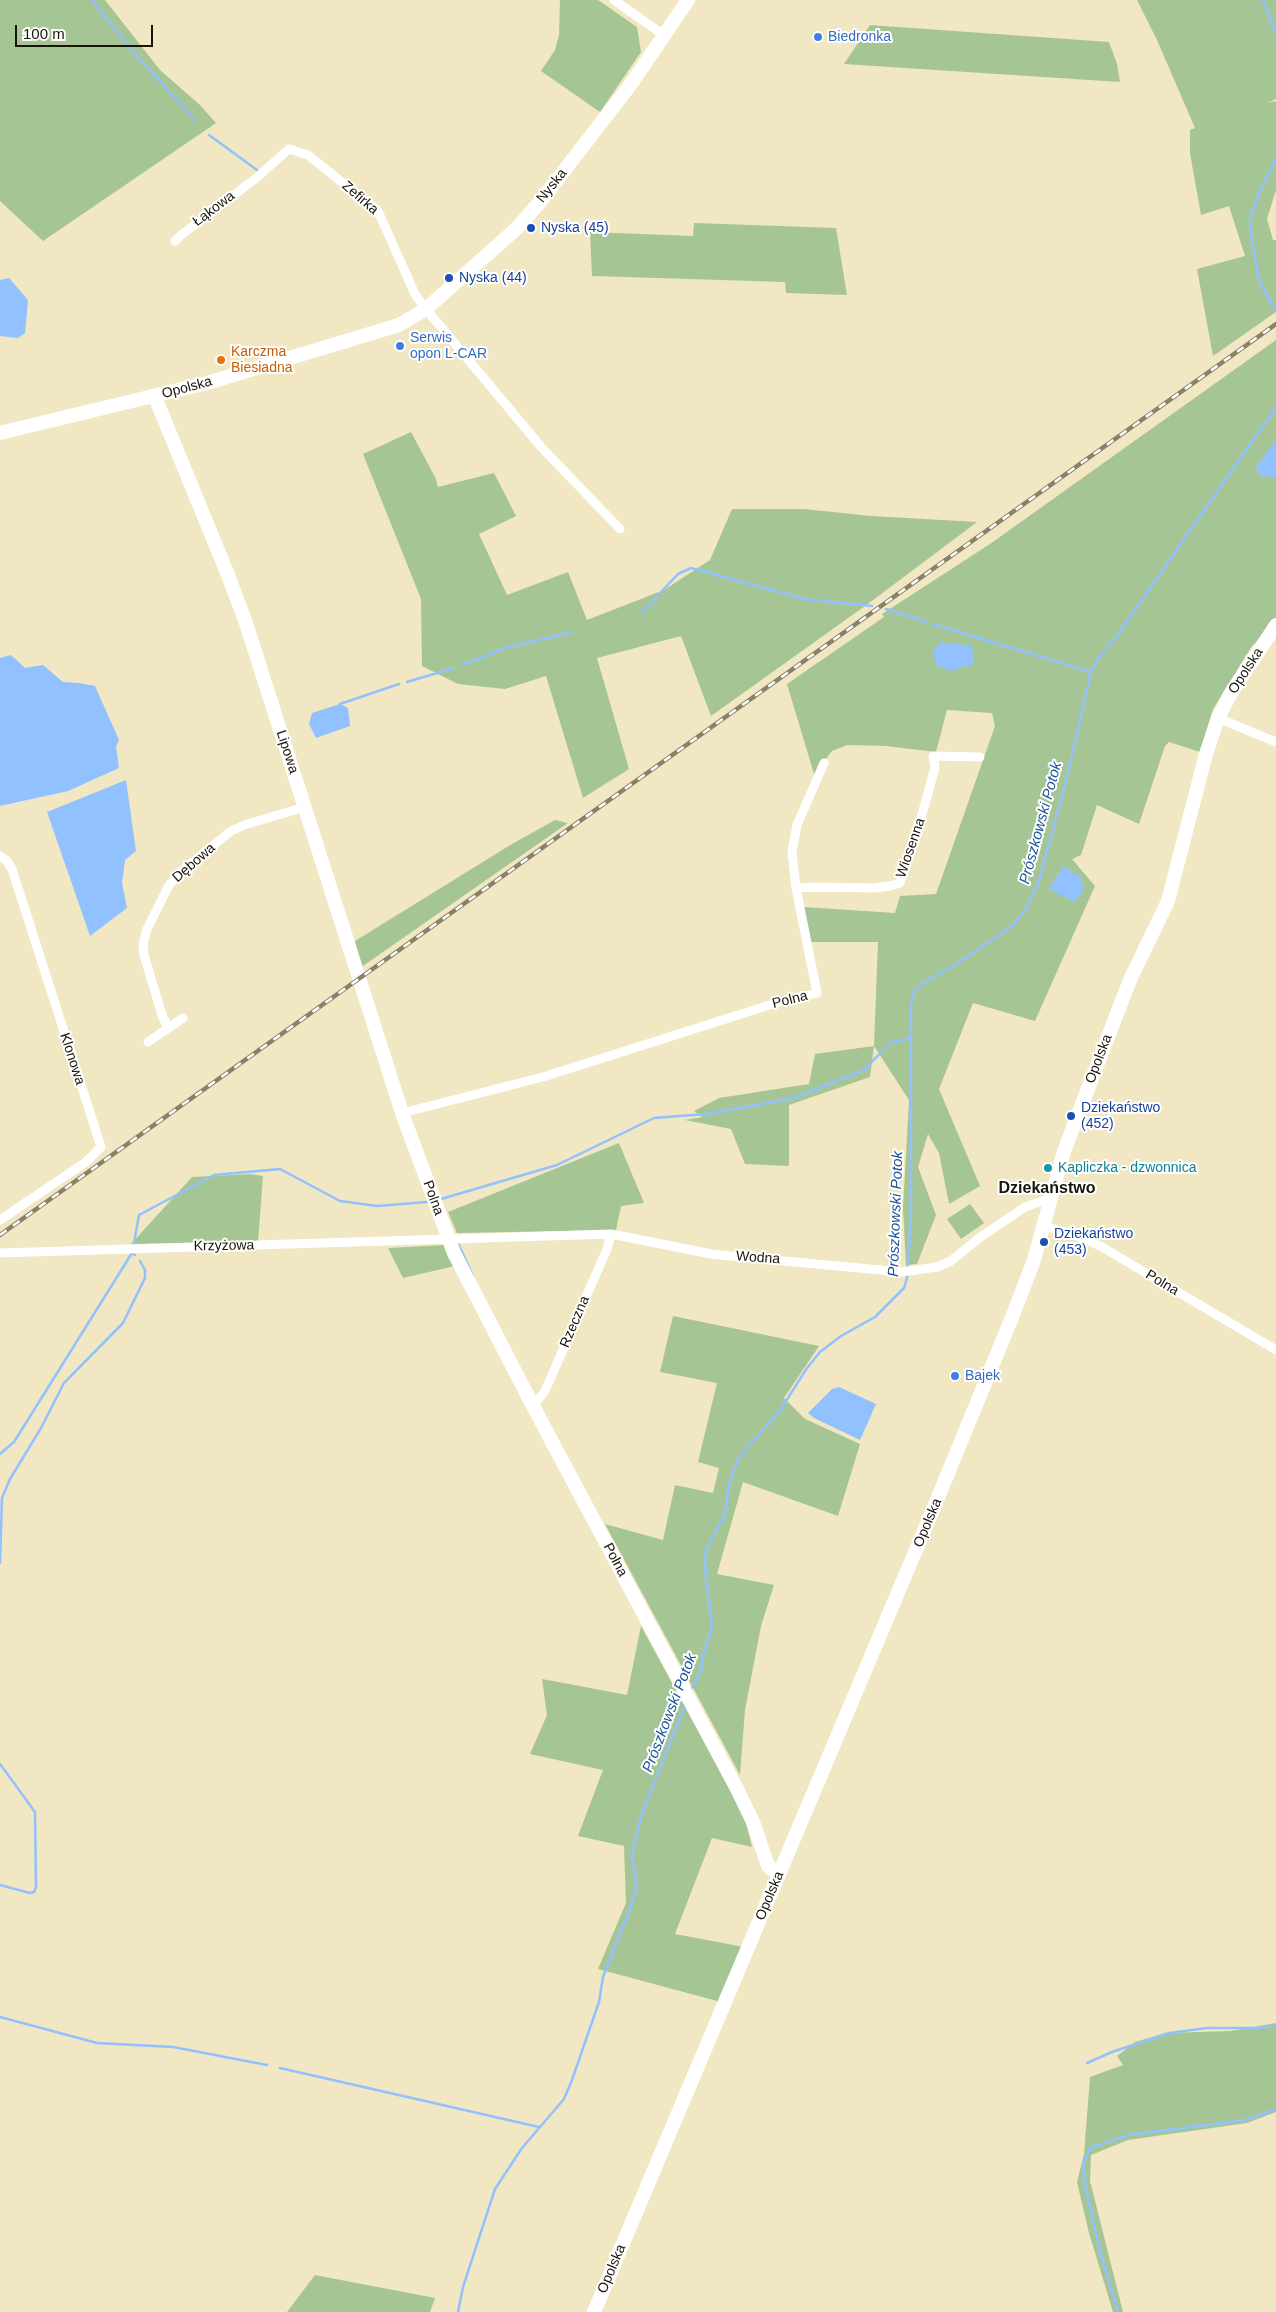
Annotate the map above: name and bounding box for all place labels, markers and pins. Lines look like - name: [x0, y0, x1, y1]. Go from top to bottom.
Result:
- place label: Biedronka: [828, 29, 891, 45]
- marker: Biedronka: [812, 31, 824, 43]
- place label: Nyska (45): [541, 220, 609, 236]
- marker: Nyska (45): [525, 222, 537, 234]
- place label: Nyska (44): [459, 270, 527, 286]
- marker: Nyska (44): [443, 272, 455, 284]
- place label: Serwis opon L-CAR: [410, 330, 487, 362]
- marker: Serwis opon L-CAR: [394, 340, 406, 352]
- place label: Karczma Biesiadna: [231, 344, 292, 377]
- marker: Karczma Biesiadna: [215, 354, 227, 366]
- place label: Dziekaństwo (452): [1081, 1100, 1160, 1132]
- marker: Dziekaństwo (452): [1065, 1110, 1077, 1122]
- place label: Kapliczka - dzwonnica: [1058, 1160, 1197, 1176]
- marker: Kapliczka - dzwonnica: [1042, 1162, 1054, 1174]
- place label: Dziekaństwo (453): [1054, 1226, 1133, 1258]
- marker: Dziekaństwo (453): [1038, 1236, 1050, 1248]
- place label: Bajek: [965, 1368, 1000, 1384]
- marker: Bajek: [949, 1370, 961, 1382]

